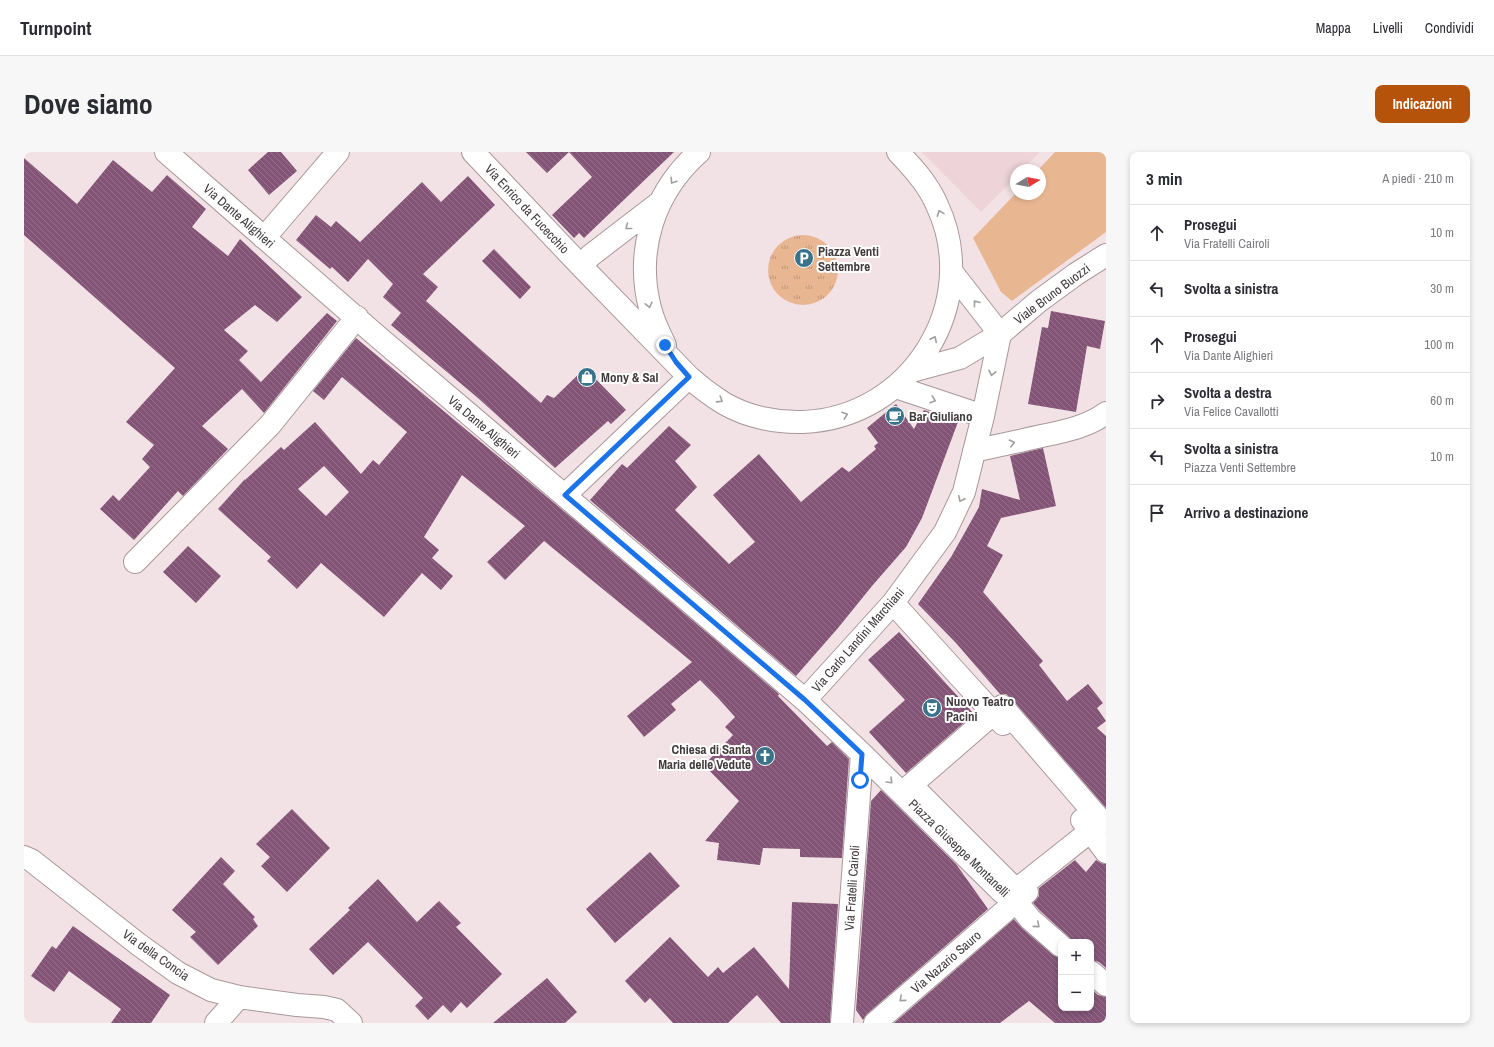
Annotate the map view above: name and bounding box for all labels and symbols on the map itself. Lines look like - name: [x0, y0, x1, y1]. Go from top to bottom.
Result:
- street label: Via Enrico da Fucecchio: [481, 161, 573, 257]
- north arrow: [1010, 164, 1046, 200]
- one-way arrow: [670, 177, 678, 184]
- street label: Via Dante Alighieri: [200, 180, 278, 252]
- one-way arrow: [937, 210, 945, 217]
- one-way arrow: [626, 222, 633, 229]
- place label: Piazza Venti Settembre: [818, 243, 879, 275]
- parking icon: Piazza Venti Settembre: [793, 247, 815, 269]
- street label: Viale Bruno Buozzi: [1011, 260, 1094, 328]
- one-way arrow: [645, 301, 653, 308]
- one-way arrow: [974, 301, 981, 308]
- route end: [656, 336, 674, 354]
- one-way arrow: [929, 336, 937, 343]
- shop icon: Mony & Sal: [576, 366, 598, 388]
- place label: Mony & Sal: [601, 369, 658, 386]
- one-way arrow: [988, 369, 996, 376]
- street label: Via Dante Alighieri: [444, 392, 524, 462]
- one-way arrow: [930, 395, 937, 403]
- one-way arrow: [716, 396, 723, 403]
- cafe icon: Bar Giuliano: [884, 405, 906, 427]
- place label: Bar Giuliano: [909, 408, 972, 425]
- one-way arrow: [841, 411, 848, 420]
- one-way arrow: [1008, 439, 1015, 447]
- one-way arrow: [958, 494, 966, 502]
- street label: Via Carlo Landini Marchiani: [808, 584, 908, 696]
- place label: Nuovo Teatro Pacini: [946, 693, 1014, 725]
- theatre icon: Nuovo Teatro Pacini: [921, 697, 943, 719]
- place label: Chiesa di Santa Maria delle Vedute: [658, 741, 751, 773]
- church icon: Chiesa di Santa Maria delle Vedute: [754, 745, 776, 767]
- route start: [851, 771, 869, 789]
- one-way arrow: [885, 776, 893, 784]
- street label: Piazza Giuseppe Montanelli: [905, 795, 1013, 901]
- street label: Via Fratelli Cairoli: [841, 845, 863, 931]
- one-way arrow: [1032, 921, 1039, 928]
- street label: Via della Concia: [119, 926, 193, 984]
- street label: Via Nazario Sauro: [907, 927, 985, 997]
- one-way arrow: [899, 995, 907, 1002]

